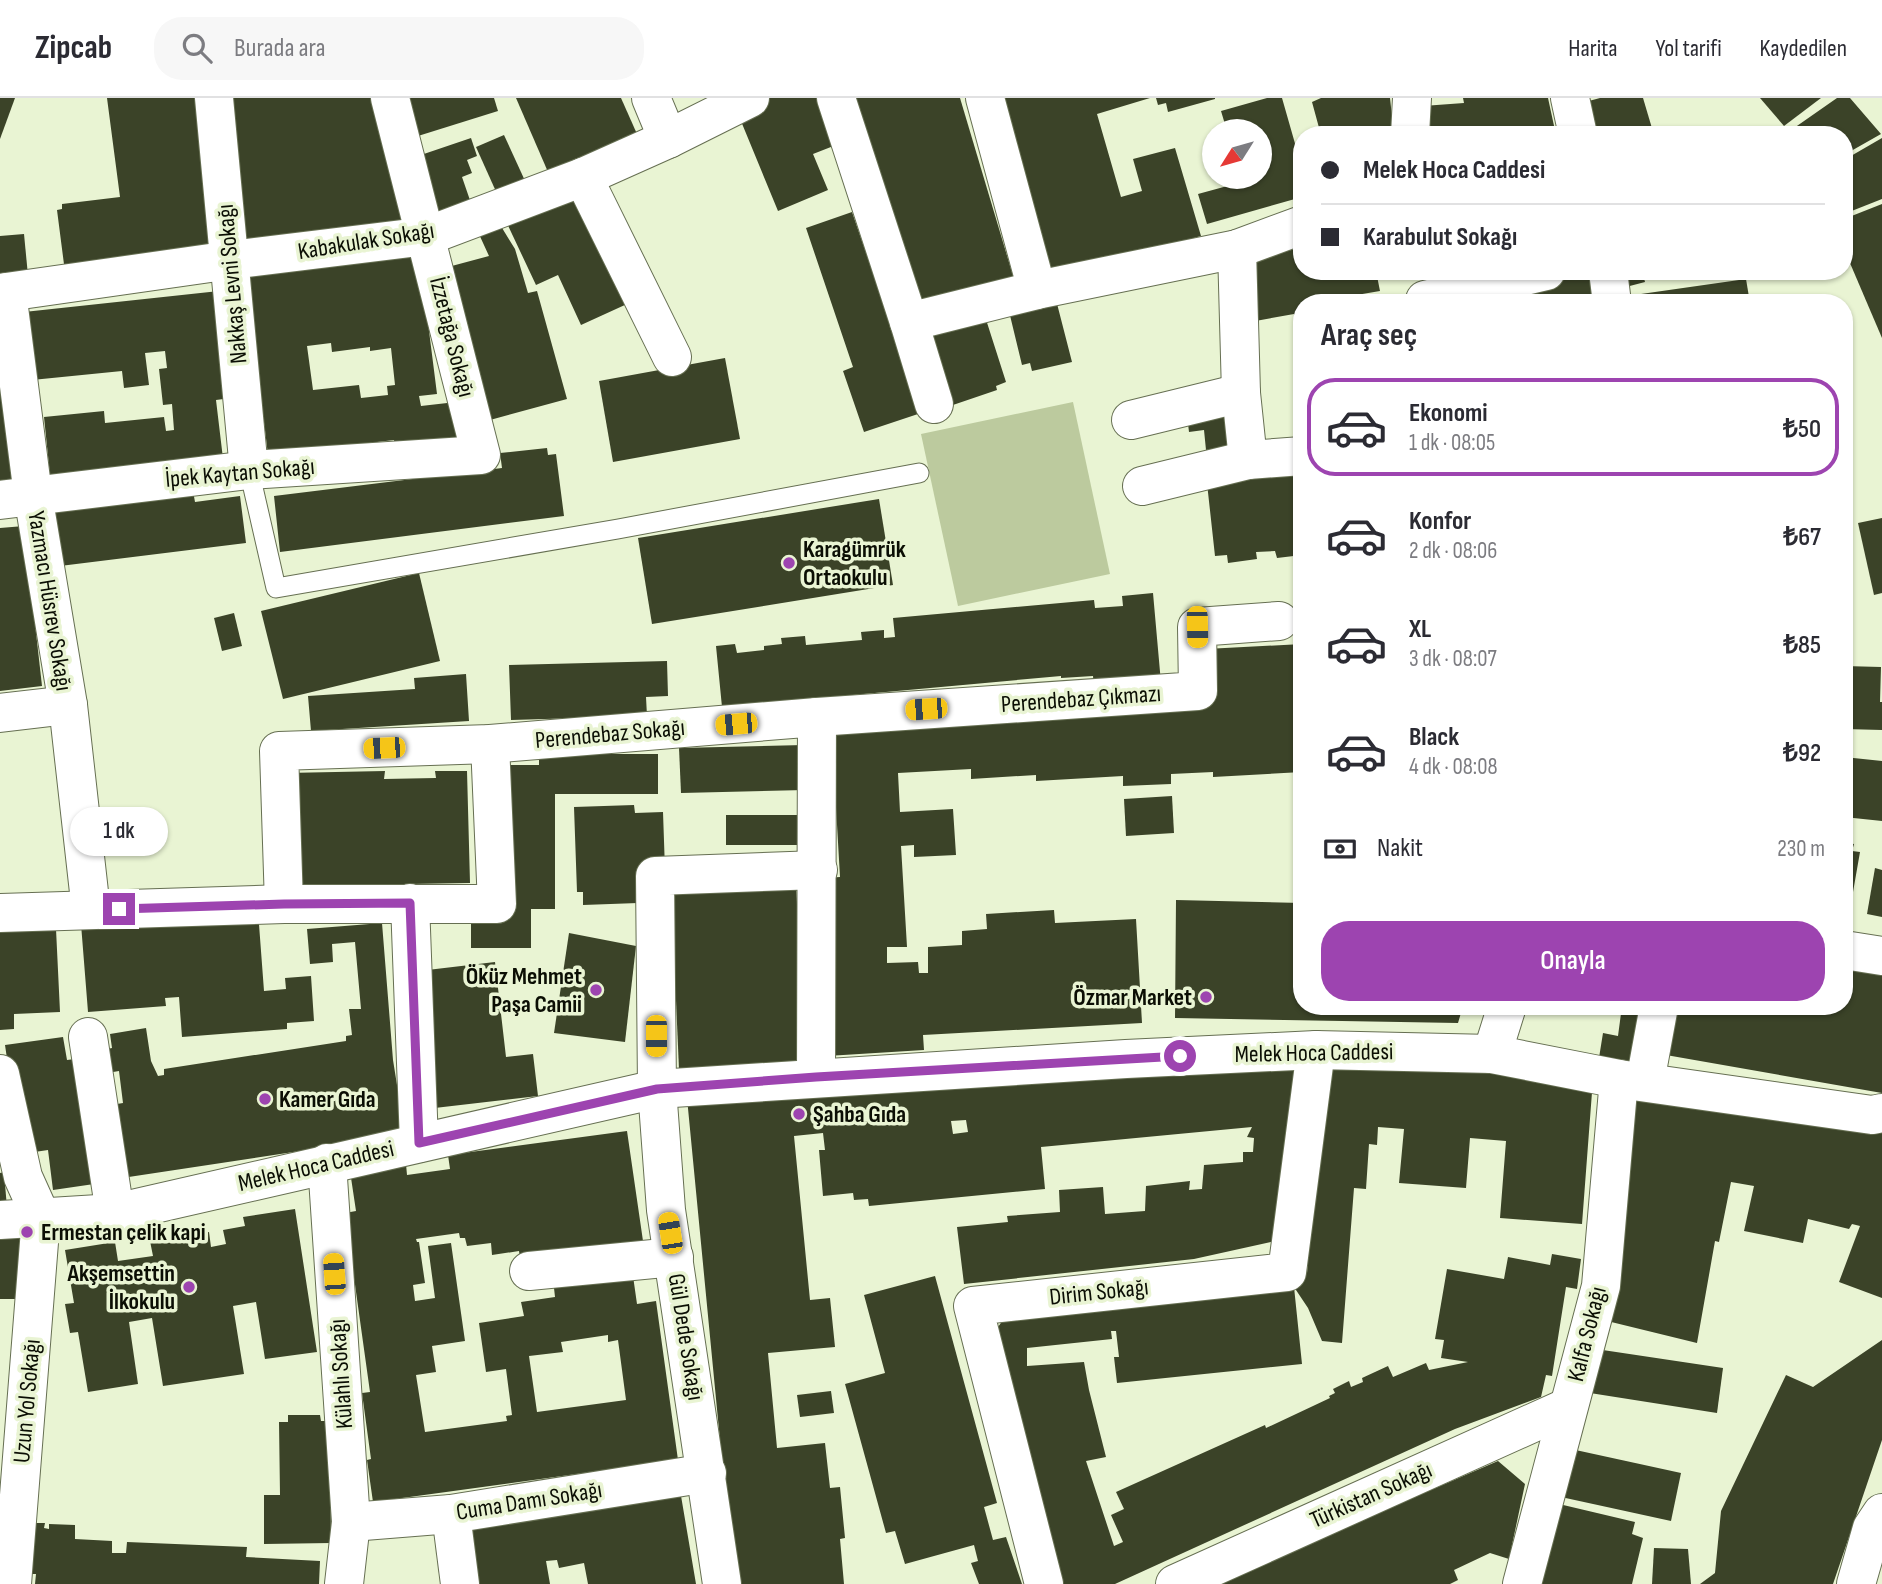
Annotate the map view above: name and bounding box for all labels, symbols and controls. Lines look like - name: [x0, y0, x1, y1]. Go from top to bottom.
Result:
- search box: [154, 17, 644, 80]
- text: Zipcab: [35, 28, 112, 68]
- icon: search: [178, 29, 216, 67]
- text: Burada ara: [234, 33, 326, 64]
- text: Harita: [1568, 34, 1618, 63]
- text: Yol tarifi: [1656, 34, 1722, 63]
- text: Kaydedilen: [1760, 34, 1847, 63]
- north arrow: [1202, 119, 1272, 189]
- map controls: [1202, 119, 1272, 189]
- text: Melek Hoca Caddesi: [1363, 155, 1545, 186]
- street label: Nakkaş Levni Sokağı: [211, 203, 253, 365]
- street label: Kabakulak Sokağı: [296, 216, 436, 266]
- text: Karabulut Sokağı: [1363, 222, 1517, 253]
- street label: İzzetağa Sokağı: [423, 274, 481, 400]
- text: Araç seç: [1321, 316, 1417, 355]
- icon: car: [1325, 396, 1388, 459]
- text: Ekonomi: [1409, 398, 1488, 429]
- text: ₺50: [1783, 414, 1821, 445]
- text: 1 dk · 08:05: [1409, 429, 1495, 457]
- street label: İpek Kaytan Sokağı: [164, 452, 316, 494]
- icon: car: [1325, 504, 1388, 567]
- text: Konfor: [1409, 506, 1471, 537]
- street label: Yazmacı Hüsrev Sokağı: [21, 509, 79, 693]
- text: ₺67: [1783, 522, 1821, 553]
- place label: Karagümrük Ortaokulu: [803, 535, 906, 592]
- text: 2 dk · 08:06: [1409, 537, 1497, 565]
- marker: Karagümrük Ortaokulu: [781, 555, 797, 571]
- car: [1187, 606, 1208, 648]
- icon: car: [1325, 612, 1388, 675]
- text: XL: [1409, 614, 1431, 645]
- text: ₺85: [1783, 630, 1821, 661]
- text: 3 dk · 08:07: [1409, 645, 1497, 673]
- street label: Perendebaz Çıkmazı: [1000, 679, 1162, 719]
- car: [905, 697, 948, 721]
- car: [715, 712, 758, 736]
- street label: Perendebaz Sokağı: [534, 713, 686, 755]
- icon: car: [1325, 720, 1388, 783]
- text: Black: [1409, 722, 1459, 753]
- car: [363, 737, 406, 759]
- text: ₺92: [1783, 738, 1821, 769]
- text: 4 dk · 08:08: [1409, 753, 1498, 781]
- callout: 1 dk: [70, 808, 168, 856]
- text: 1 dk: [103, 817, 135, 845]
- icon: cash: [1321, 830, 1359, 868]
- text: Nakit: [1377, 833, 1423, 864]
- text: 230 m: [1777, 835, 1825, 863]
- route end: [103, 893, 135, 925]
- button: Onayla: [1321, 921, 1825, 1001]
- place label: Öküz Mehmet Paşa Camii: [466, 962, 582, 1019]
- marker: Öküz Mehmet Paşa Camii: [588, 982, 604, 998]
- place label: Özmar Market: [1073, 983, 1192, 1012]
- marker: Özmar Market: [1198, 989, 1214, 1005]
- car: [646, 1015, 667, 1057]
- street label: Melek Hoca Caddesi: [1234, 1037, 1394, 1069]
- route start: [1164, 1040, 1196, 1072]
- place label: Kamer Gıda: [279, 1085, 375, 1114]
- marker: Kamer Gıda: [257, 1091, 273, 1107]
- place label: Şahba Gıda: [813, 1100, 906, 1129]
- marker: Şahba Gıda: [791, 1106, 807, 1122]
- street label: Melek Hoca Caddesi: [235, 1134, 397, 1198]
- car: [657, 1211, 684, 1255]
- place label: Ermestan çelik kapi: [41, 1218, 206, 1247]
- marker: Ermestan çelik kapi: [19, 1224, 35, 1240]
- car: [323, 1252, 346, 1296]
- place label: Akşemsettin İlkokulu: [66, 1259, 175, 1316]
- street label: Gül Dede Sokağı: [662, 1272, 710, 1402]
- street label: Dirim Sokağı: [1048, 1272, 1150, 1312]
- marker: Akşemsettin İlkokulu: [181, 1279, 197, 1295]
- street label: Kalfa Sokağı: [1561, 1284, 1613, 1384]
- street label: Külahlı Sokağı: [323, 1318, 359, 1430]
- street label: Uzun Yol Sokağı: [7, 1338, 47, 1464]
- street label: Türkistan Sokağı: [1306, 1455, 1436, 1535]
- street label: Cuma Damı Sokağı: [454, 1475, 604, 1527]

